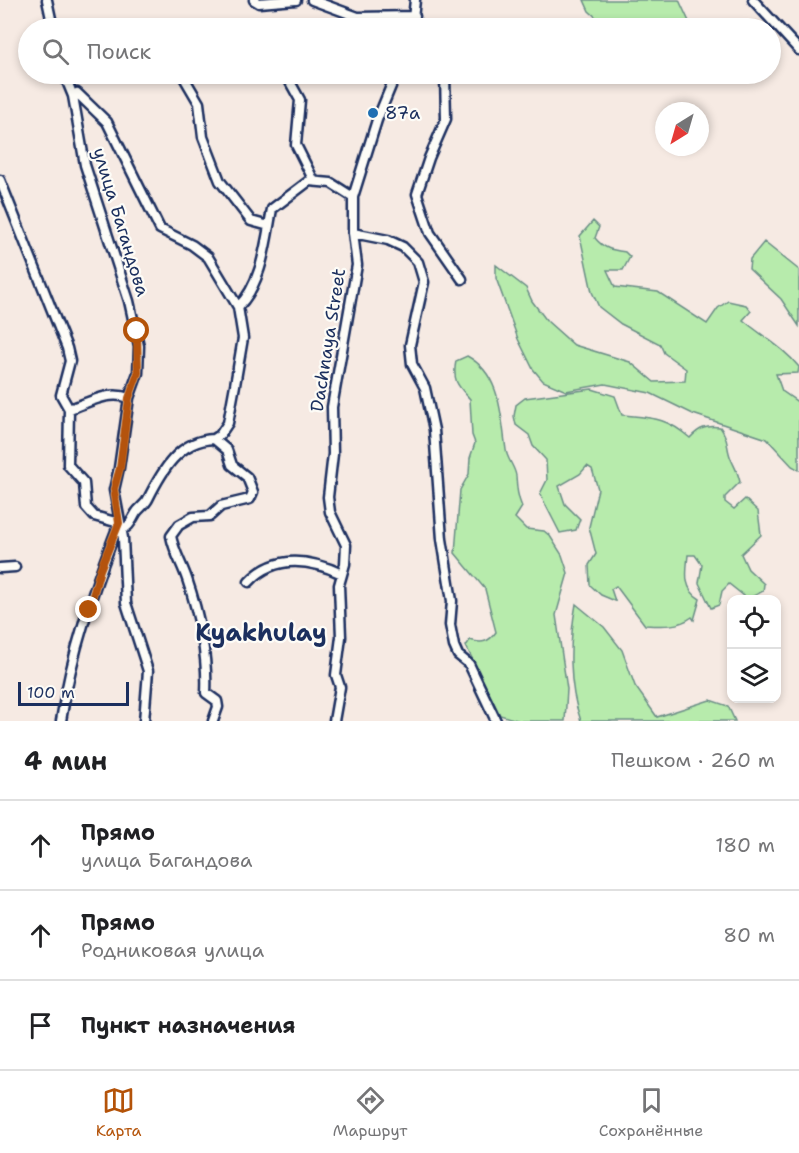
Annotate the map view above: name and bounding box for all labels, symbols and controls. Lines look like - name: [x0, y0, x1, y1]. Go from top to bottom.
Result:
- search box: [18, 18, 781, 84]
- icon: search: [39, 35, 72, 68]
- text: Поиск: [87, 37, 151, 66]
- place label: 87а: [385, 101, 420, 125]
- north arrow: [655, 102, 709, 156]
- marker: 87а: [366, 106, 380, 120]
- street label: улица Багандова: [87, 145, 155, 299]
- street label: Dachnaya Street: [305, 267, 351, 413]
- route start: [123, 317, 149, 343]
- map controls: [727, 595, 781, 703]
- button: locate: [727, 595, 781, 649]
- route end: [75, 596, 101, 622]
- district label: Kyakhulay: [195, 617, 327, 649]
- button: layers: [727, 649, 781, 703]
- scale bar: [18, 679, 129, 706]
- text: 100 m: [27, 682, 75, 703]
- text: 4 мин: [24, 743, 107, 778]
- text: Пешком · 260 m: [611, 747, 775, 773]
- text: Прямо: [81, 818, 155, 847]
- icon: ahead: [24, 829, 57, 862]
- text: 180 m: [715, 832, 775, 858]
- text: улица Багандова: [81, 847, 253, 873]
- text: Прямо: [81, 908, 155, 937]
- icon: ahead: [24, 919, 57, 952]
- text: 80 m: [723, 922, 775, 948]
- text: Родниковая улица: [81, 937, 264, 963]
- icon: arrive: [24, 1009, 57, 1042]
- text: Пункт назначения: [81, 1011, 295, 1040]
- tab: Карта: [96, 1084, 141, 1141]
- tab: Маршрут: [333, 1084, 407, 1141]
- tab: Сохранённые: [599, 1084, 703, 1141]

